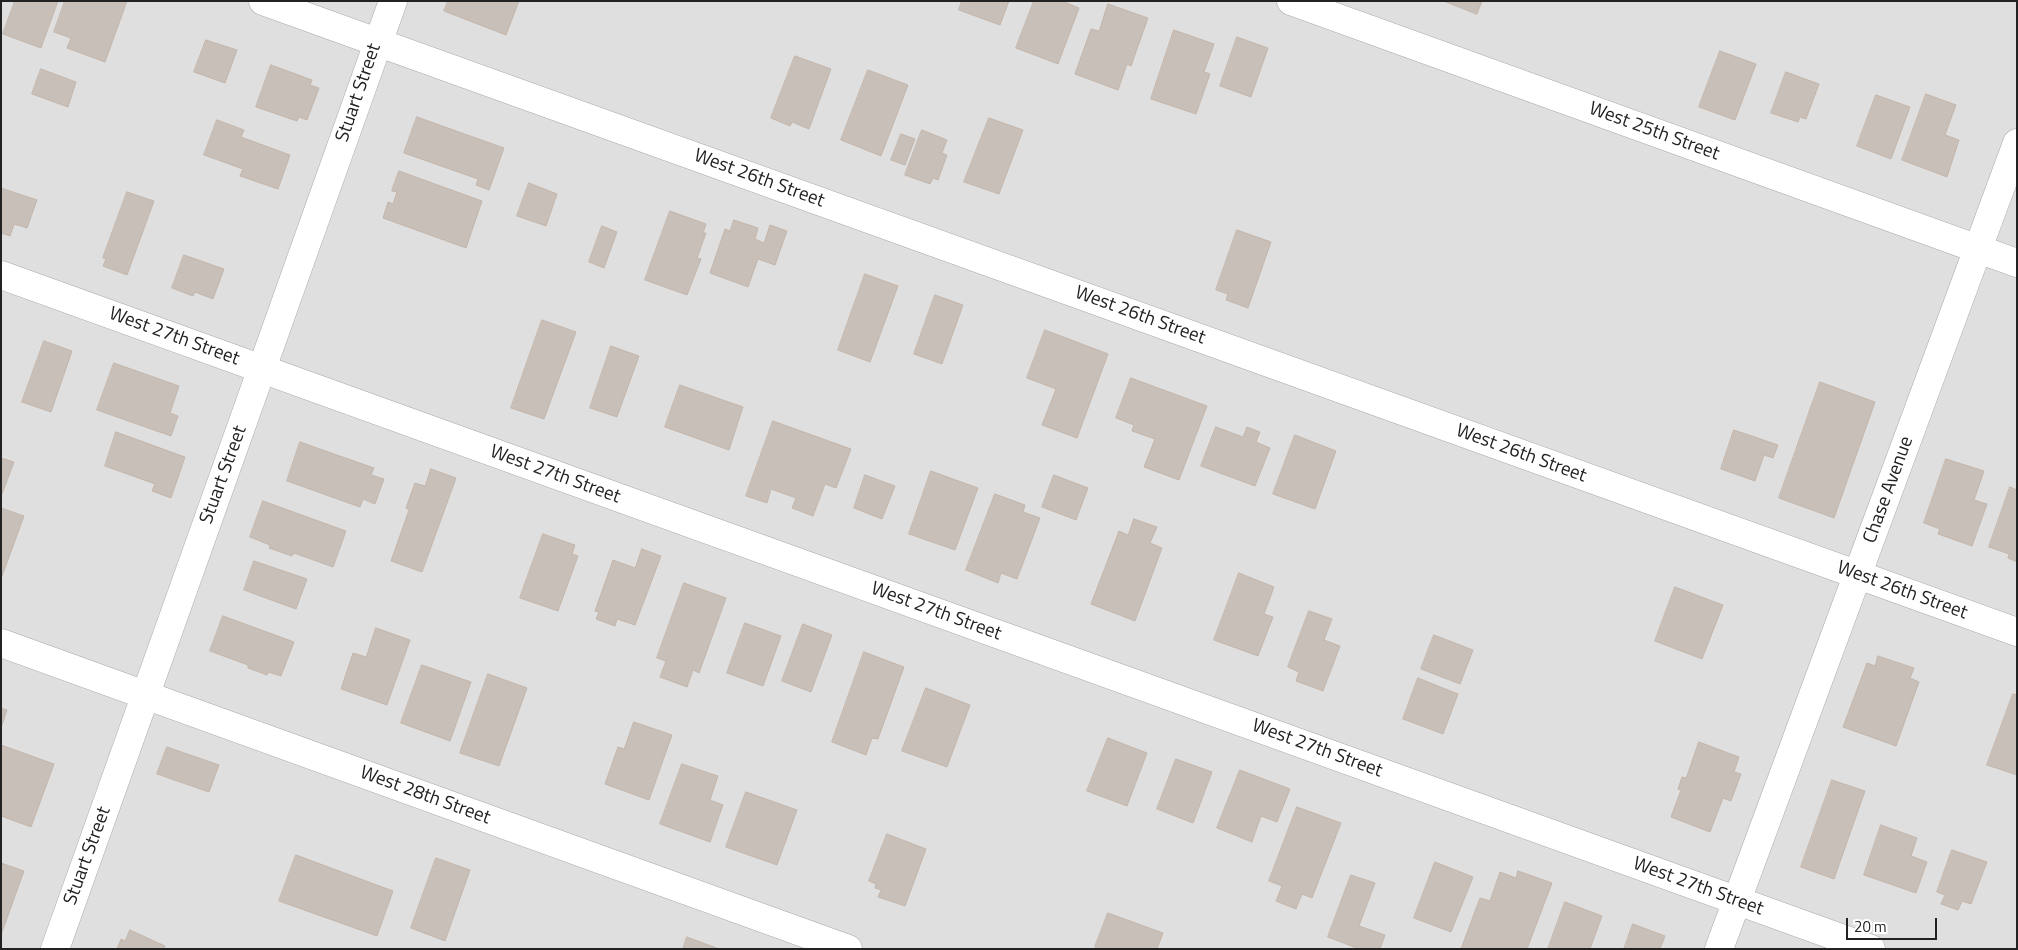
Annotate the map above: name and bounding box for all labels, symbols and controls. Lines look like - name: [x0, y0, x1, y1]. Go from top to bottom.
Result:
- street label: Stuart Street: [331, 41, 387, 145]
- street label: West 25th Street: [1586, 98, 1722, 166]
- street label: West 26th Street: [691, 145, 827, 213]
- street label: West 26th Street: [1072, 282, 1208, 350]
- street label: West 27th Street: [106, 303, 242, 371]
- street label: West 26th Street: [1453, 420, 1589, 488]
- street label: Stuart Street: [196, 423, 252, 527]
- street label: Chase Avenue: [1859, 433, 1919, 547]
- street label: West 27th Street: [487, 441, 623, 509]
- street label: West 26th Street: [1834, 557, 1970, 625]
- street label: West 27th Street: [868, 578, 1004, 646]
- street label: West 27th Street: [1249, 715, 1385, 783]
- street label: West 28th Street: [357, 762, 493, 830]
- street label: Stuart Street: [60, 804, 116, 908]
- street label: West 27th Street: [1630, 853, 1766, 921]
- scale bar: [1848, 908, 1939, 940]
- text: 20 m: [1854, 915, 1887, 938]

